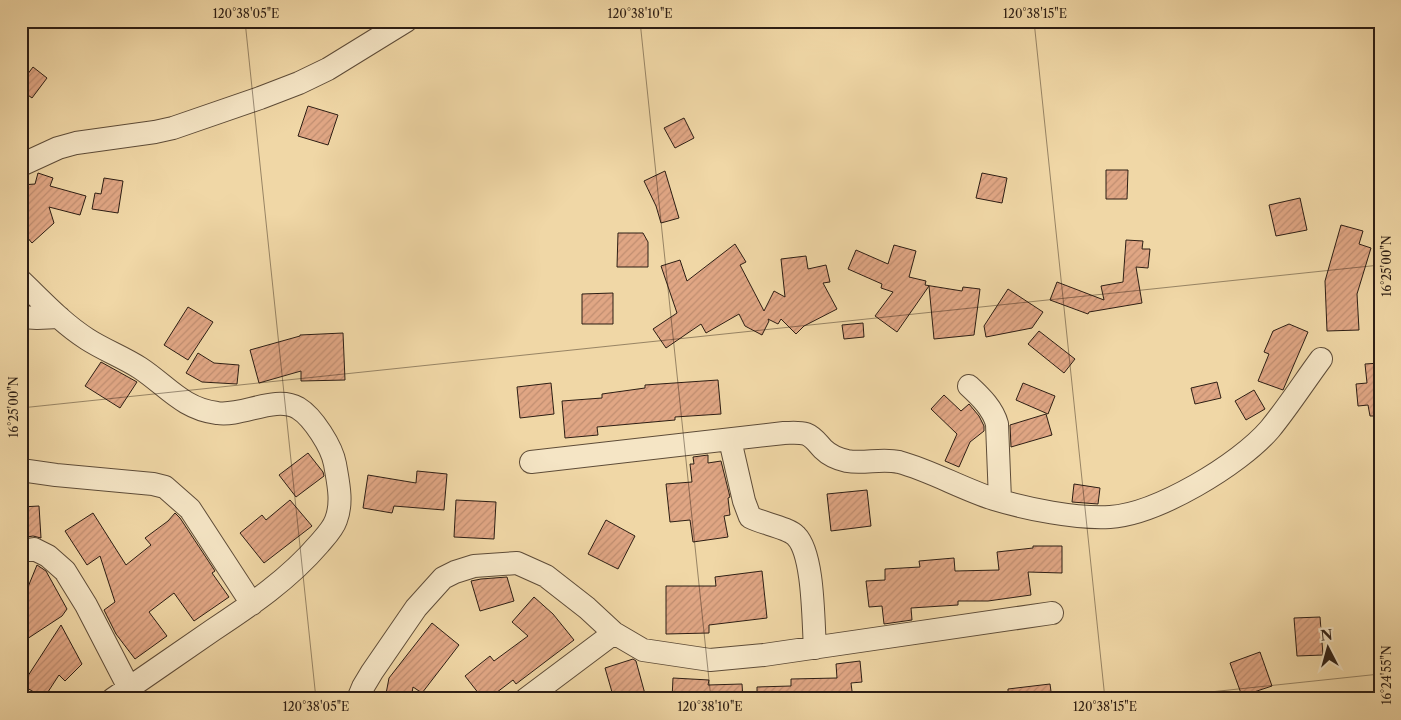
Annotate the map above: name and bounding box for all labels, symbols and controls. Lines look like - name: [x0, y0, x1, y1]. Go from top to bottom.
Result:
- text: 120°38'05"E: [213, 6, 279, 21]
- text: 120°38'10"E: [607, 6, 673, 21]
- text: 120°38'15"E: [1003, 6, 1067, 21]
- text: 16°25'00"N: [1379, 235, 1394, 297]
- text: 16°25'00"N: [6, 376, 21, 438]
- north arrow: [1304, 622, 1354, 672]
- text: N: [1320, 625, 1334, 645]
- text: 16°24'55"N: [1379, 645, 1394, 705]
- text: 120°38'05"E: [283, 699, 349, 714]
- text: 120°38'10"E: [677, 699, 743, 714]
- text: 120°38'15"E: [1073, 699, 1137, 714]

